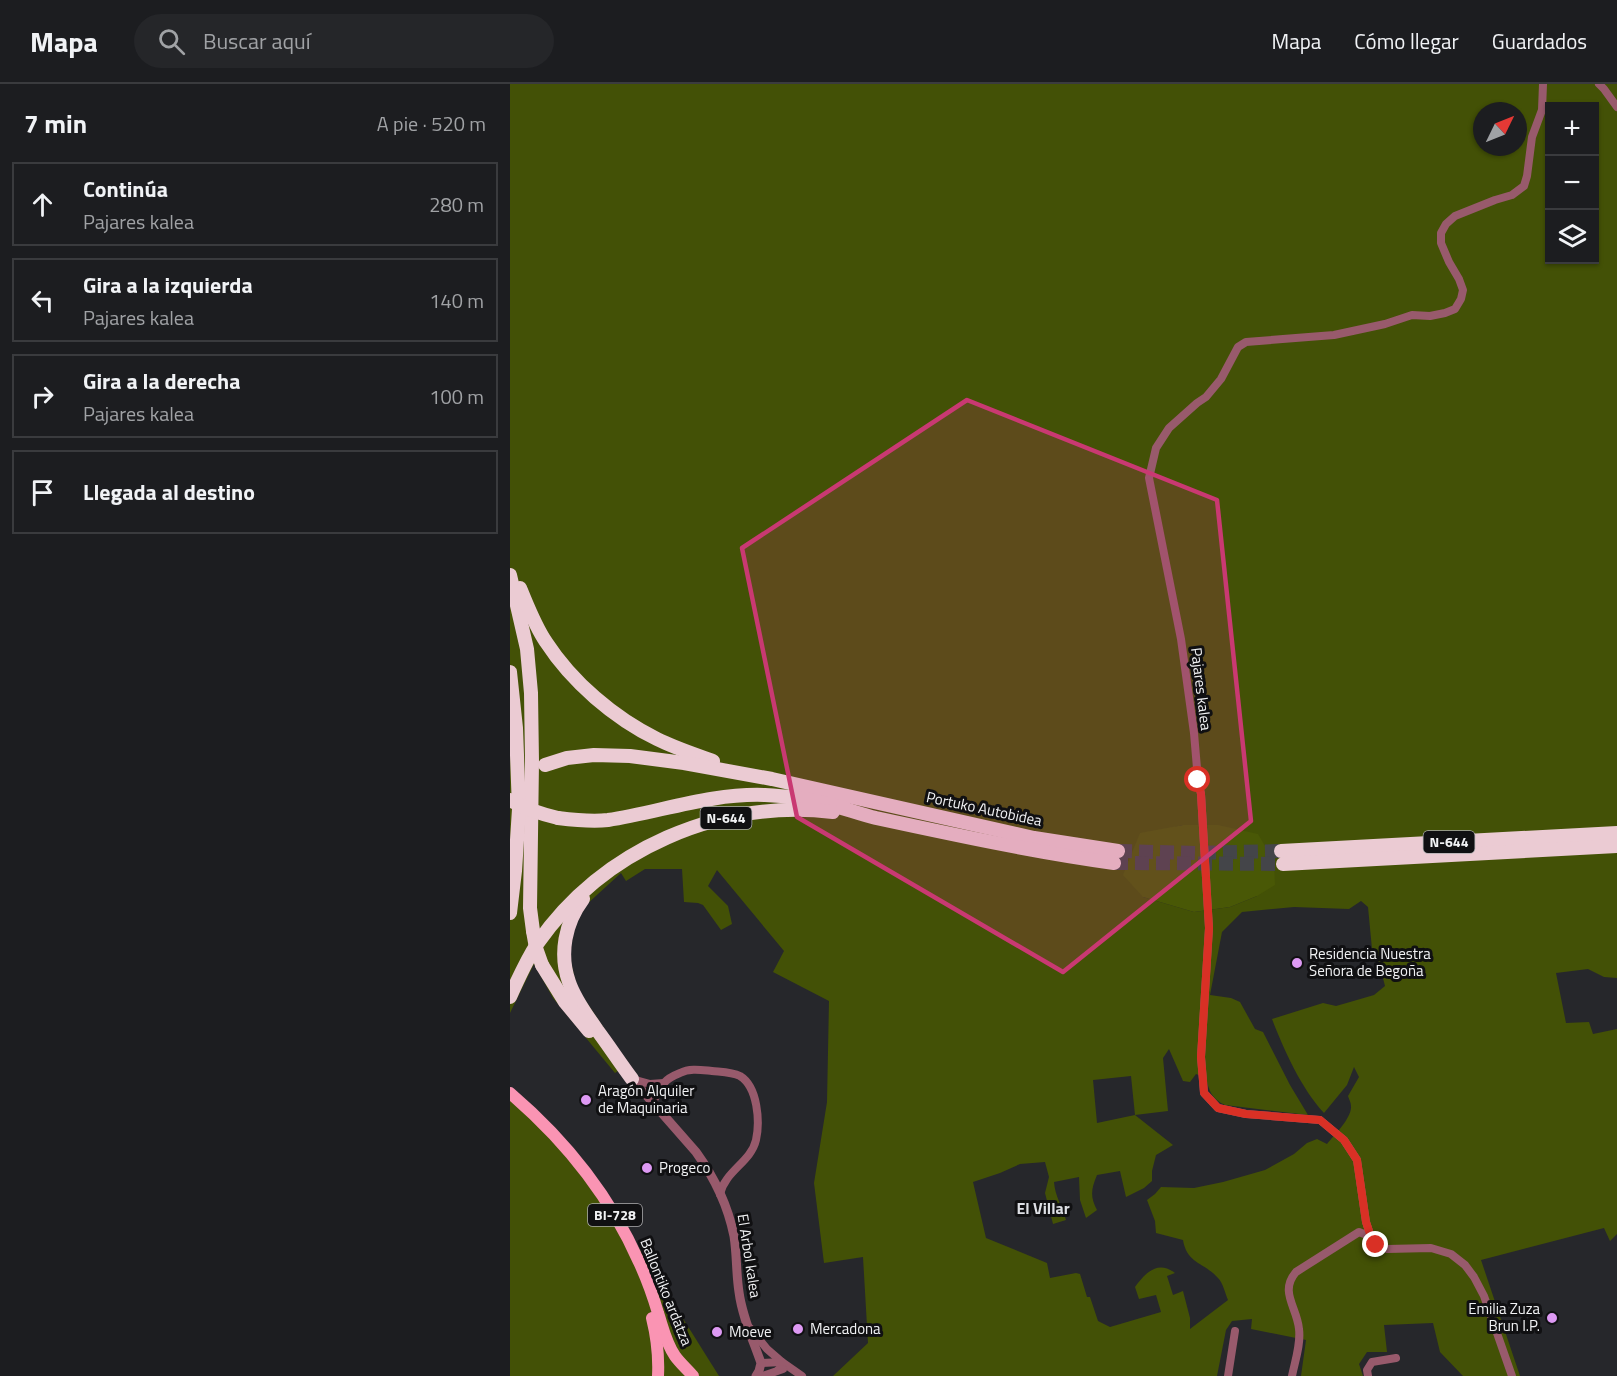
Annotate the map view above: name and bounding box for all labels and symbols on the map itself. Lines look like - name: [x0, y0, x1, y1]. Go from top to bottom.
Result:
- north arrow: [1473, 102, 1527, 156]
- street label: Pajares kalea: [1185, 646, 1218, 732]
- route start: [1184, 766, 1210, 792]
- street label: Portuko Autobidea: [924, 785, 1045, 832]
- road number: N-644: [700, 807, 752, 829]
- road number: N-644: [1424, 831, 1474, 853]
- place label: Residencia Nuestra Señora de Begoña: [1309, 942, 1431, 982]
- marker: Residencia Nuestra Señora de Begoña: [1290, 956, 1304, 970]
- place label: Aragón Alquiler de Maquinaria: [598, 1079, 694, 1119]
- marker: Aragón Alquiler de Maquinaria: [579, 1093, 593, 1107]
- place label: Progeco: [659, 1156, 711, 1179]
- marker: Progeco: [640, 1161, 654, 1175]
- district label: El Villar: [1016, 1196, 1070, 1220]
- road number: BI-728: [588, 1204, 642, 1226]
- street label: El Arbol kalea: [731, 1212, 768, 1300]
- route end: [1362, 1231, 1388, 1257]
- street label: Ballontiko ardatza: [634, 1235, 699, 1349]
- place label: Emilia Zuza Brun I.P.: [1468, 1297, 1540, 1337]
- marker: Emilia Zuza Brun I.P.: [1545, 1311, 1559, 1325]
- place label: Mercadona: [810, 1317, 881, 1340]
- place label: Moeve: [729, 1320, 772, 1343]
- marker: Mercadona: [791, 1322, 805, 1336]
- marker: Moeve: [710, 1325, 724, 1339]

